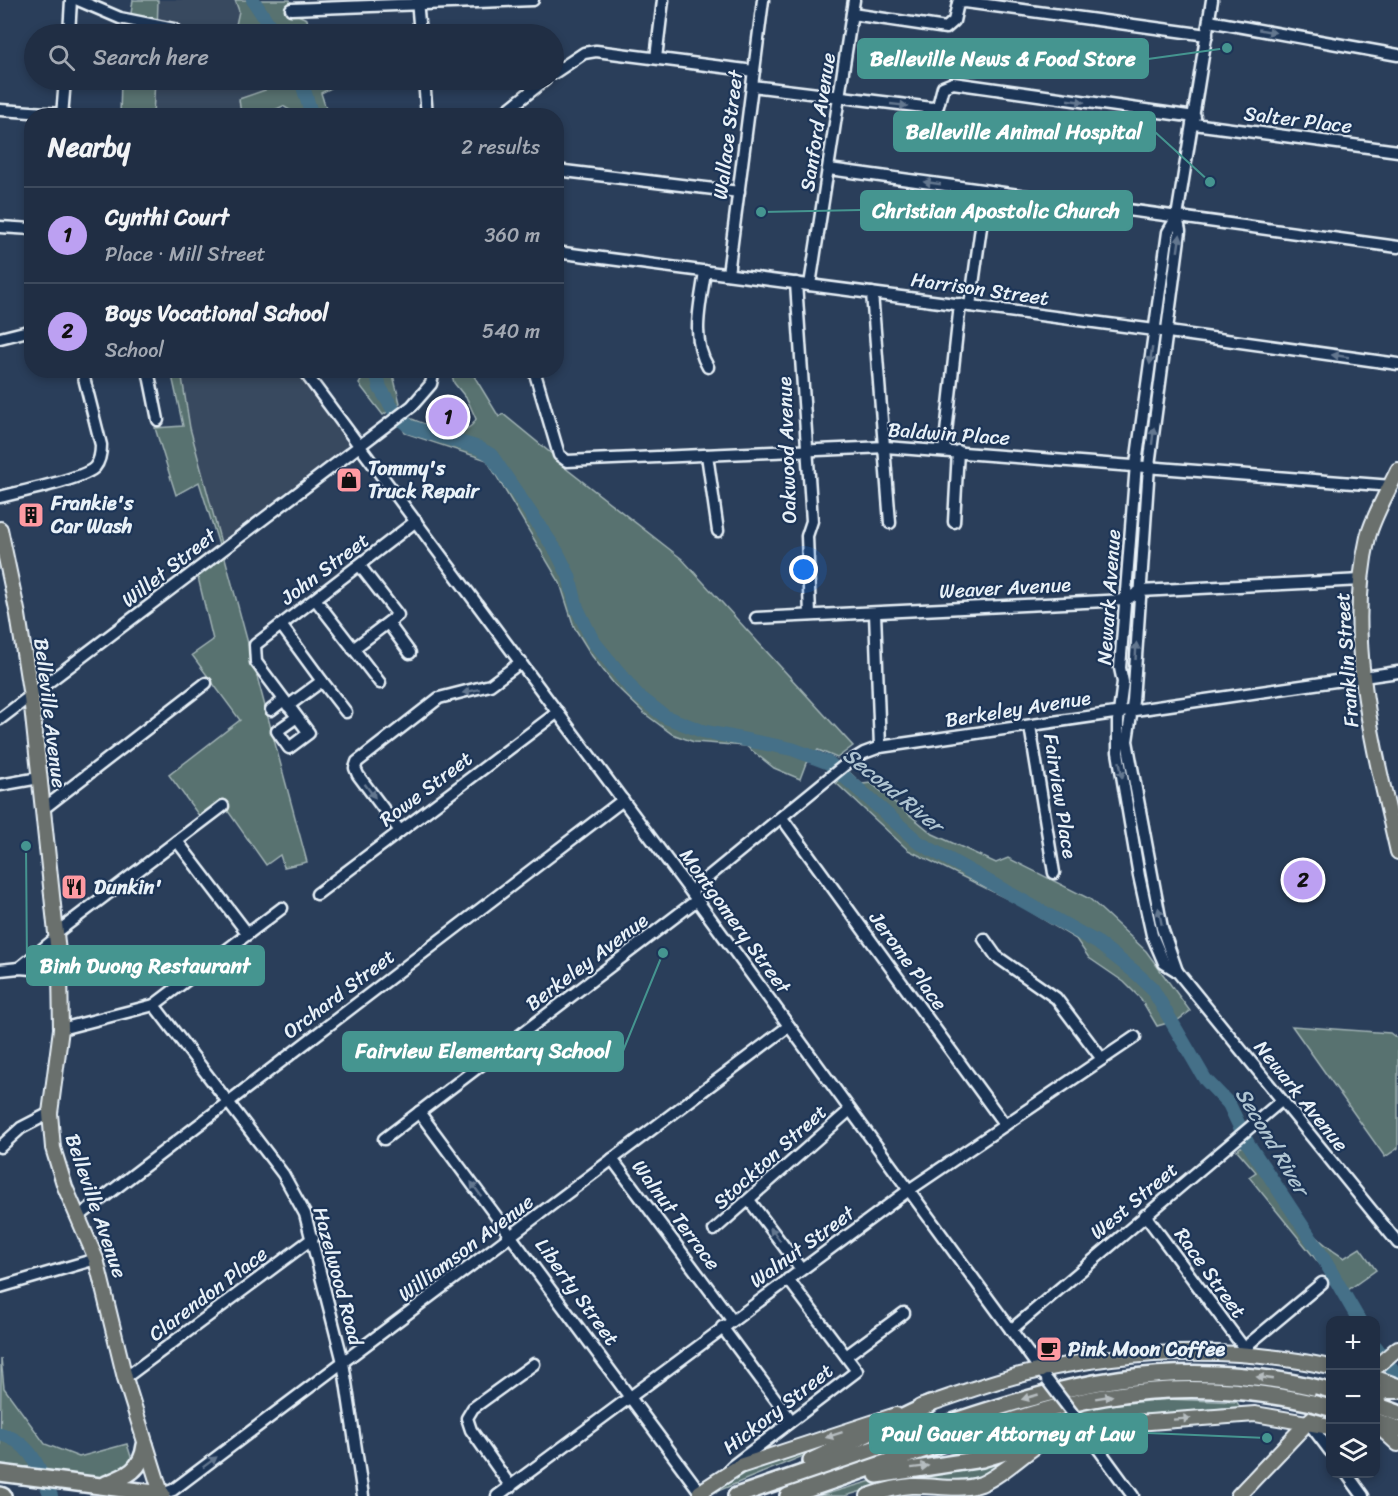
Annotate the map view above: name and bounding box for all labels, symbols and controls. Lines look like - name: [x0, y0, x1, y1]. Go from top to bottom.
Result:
- search box: [24, 24, 564, 90]
- one-way arrow: [1257, 27, 1276, 36]
- text: Search here: [93, 38, 209, 77]
- callout: Belleville News & Food Store: [858, 39, 1148, 78]
- text: Belleville News & Food Store: [870, 40, 1136, 78]
- icon: search: [45, 41, 78, 74]
- street label: Sanford Avenue: [790, 50, 846, 194]
- street label: Wallace Street: [703, 68, 753, 202]
- one-way arrow: [1067, 96, 1086, 105]
- street label: Salter Place: [1242, 96, 1354, 144]
- one-way arrow: [889, 100, 908, 110]
- callout: Belleville Animal Hospital: [894, 112, 1155, 151]
- text: Belleville Animal Hospital: [906, 113, 1143, 151]
- text: Nearby: [48, 124, 130, 170]
- text: 2 results: [461, 130, 540, 165]
- one-way arrow: [923, 179, 942, 188]
- callout: Christian Apostolic Church: [861, 191, 1132, 230]
- text: Christian Apostolic Church: [871, 192, 1120, 230]
- text: Cynthi Court: [105, 198, 229, 237]
- text: 1: [63, 218, 72, 253]
- text: 360 m: [484, 218, 540, 253]
- one-way arrow: [1174, 233, 1183, 252]
- text: Place · Mill Street: [105, 237, 265, 272]
- street label: Harrison Street: [909, 262, 1052, 316]
- text: Boys Vocational School: [105, 294, 328, 333]
- text: 2: [62, 314, 73, 349]
- text: 540 m: [482, 314, 540, 349]
- text: School: [105, 333, 164, 368]
- one-way arrow: [1147, 346, 1156, 365]
- one-way arrow: [1330, 352, 1349, 361]
- street label: Oakwood Avenue: [767, 376, 807, 524]
- pin: 1: [428, 394, 468, 440]
- street label: Baldwin Place: [887, 412, 1011, 456]
- one-way arrow: [1148, 427, 1158, 446]
- place label: Tommy's Truck Repair: [368, 451, 481, 509]
- shop icon: Tommy's Truck Repair: [334, 465, 364, 495]
- place label: Frankie's Car Wash: [50, 486, 134, 544]
- building icon: Frankie's Car Wash: [16, 500, 46, 530]
- street label: Willet Street: [114, 519, 225, 617]
- street label: John Street: [272, 524, 377, 615]
- street label: Newark Avenue: [1087, 528, 1131, 666]
- your location: [789, 555, 818, 584]
- street label: Weaver Avenue: [938, 567, 1072, 609]
- street label: Franklin Street: [1325, 591, 1369, 729]
- street label: Belleville Avenue: [23, 636, 77, 790]
- one-way arrow: [1131, 642, 1141, 661]
- street label: Berkeley Avenue: [943, 680, 1094, 738]
- one-way arrow: [461, 687, 480, 696]
- street label: Fairview Place: [1033, 731, 1087, 861]
- water label: Second River: [834, 737, 955, 846]
- street label: Rowe Street: [372, 742, 481, 836]
- one-way arrow: [1117, 760, 1126, 779]
- one-way arrow: [364, 783, 376, 799]
- street label: Montgomery Street: [670, 841, 801, 1002]
- pin: 2: [1284, 858, 1322, 902]
- place label: Dunkin': [94, 870, 162, 905]
- restaurant icon: Dunkin': [59, 872, 89, 902]
- street label: Jerome Place: [859, 903, 956, 1018]
- street label: Berkeley Avenue: [518, 904, 656, 1020]
- one-way arrow: [1155, 906, 1164, 925]
- street label: Orchard Street: [275, 940, 403, 1048]
- callout: Binh Duong Restaurant: [27, 946, 264, 985]
- text: Binh Duong Restaurant: [40, 947, 252, 985]
- callout: Fairview Elementary School: [343, 1032, 623, 1071]
- text: Fairview Elementary School: [354, 1032, 612, 1070]
- street label: Newark Avenue: [1245, 1032, 1357, 1160]
- water label: Second River: [1225, 1079, 1322, 1206]
- street label: Stockton Street: [705, 1096, 836, 1218]
- street label: Belleville Avenue: [55, 1129, 137, 1283]
- street label: Walnut Terrace: [622, 1152, 730, 1278]
- street label: West Street: [1082, 1153, 1186, 1249]
- one-way arrow: [471, 1182, 483, 1197]
- street label: Williamson Avenue: [390, 1185, 542, 1311]
- street label: Walnut Street: [742, 1196, 863, 1297]
- street label: Hazelwood Road: [303, 1203, 374, 1351]
- street label: Race Street: [1165, 1220, 1255, 1326]
- one-way arrow: [769, 1227, 781, 1243]
- street label: Liberty Street: [526, 1230, 629, 1354]
- street label: Clarendon Place: [141, 1237, 275, 1351]
- map controls: [1326, 1316, 1380, 1478]
- button: +: [1326, 1316, 1380, 1370]
- place label: Pink Moon Coffee: [1068, 1332, 1226, 1367]
- cafe icon: Pink Moon Coffee: [1034, 1334, 1064, 1364]
- street label: Hickory Street: [715, 1354, 841, 1464]
- button: −: [1326, 1370, 1380, 1424]
- one-way arrow: [1255, 1374, 1274, 1383]
- one-way arrow: [1094, 1392, 1113, 1401]
- one-way arrow: [1021, 1393, 1039, 1402]
- callout: Paul Gauer Attorney at Law: [870, 1414, 1147, 1453]
- one-way arrow: [1172, 1414, 1191, 1424]
- text: Paul Gauer Attorney at Law: [881, 1415, 1136, 1453]
- button: layers: [1326, 1424, 1380, 1478]
- one-way arrow: [825, 1430, 843, 1440]
- one-way arrow: [202, 1456, 218, 1469]
- one-way arrow: [911, 1462, 930, 1471]

